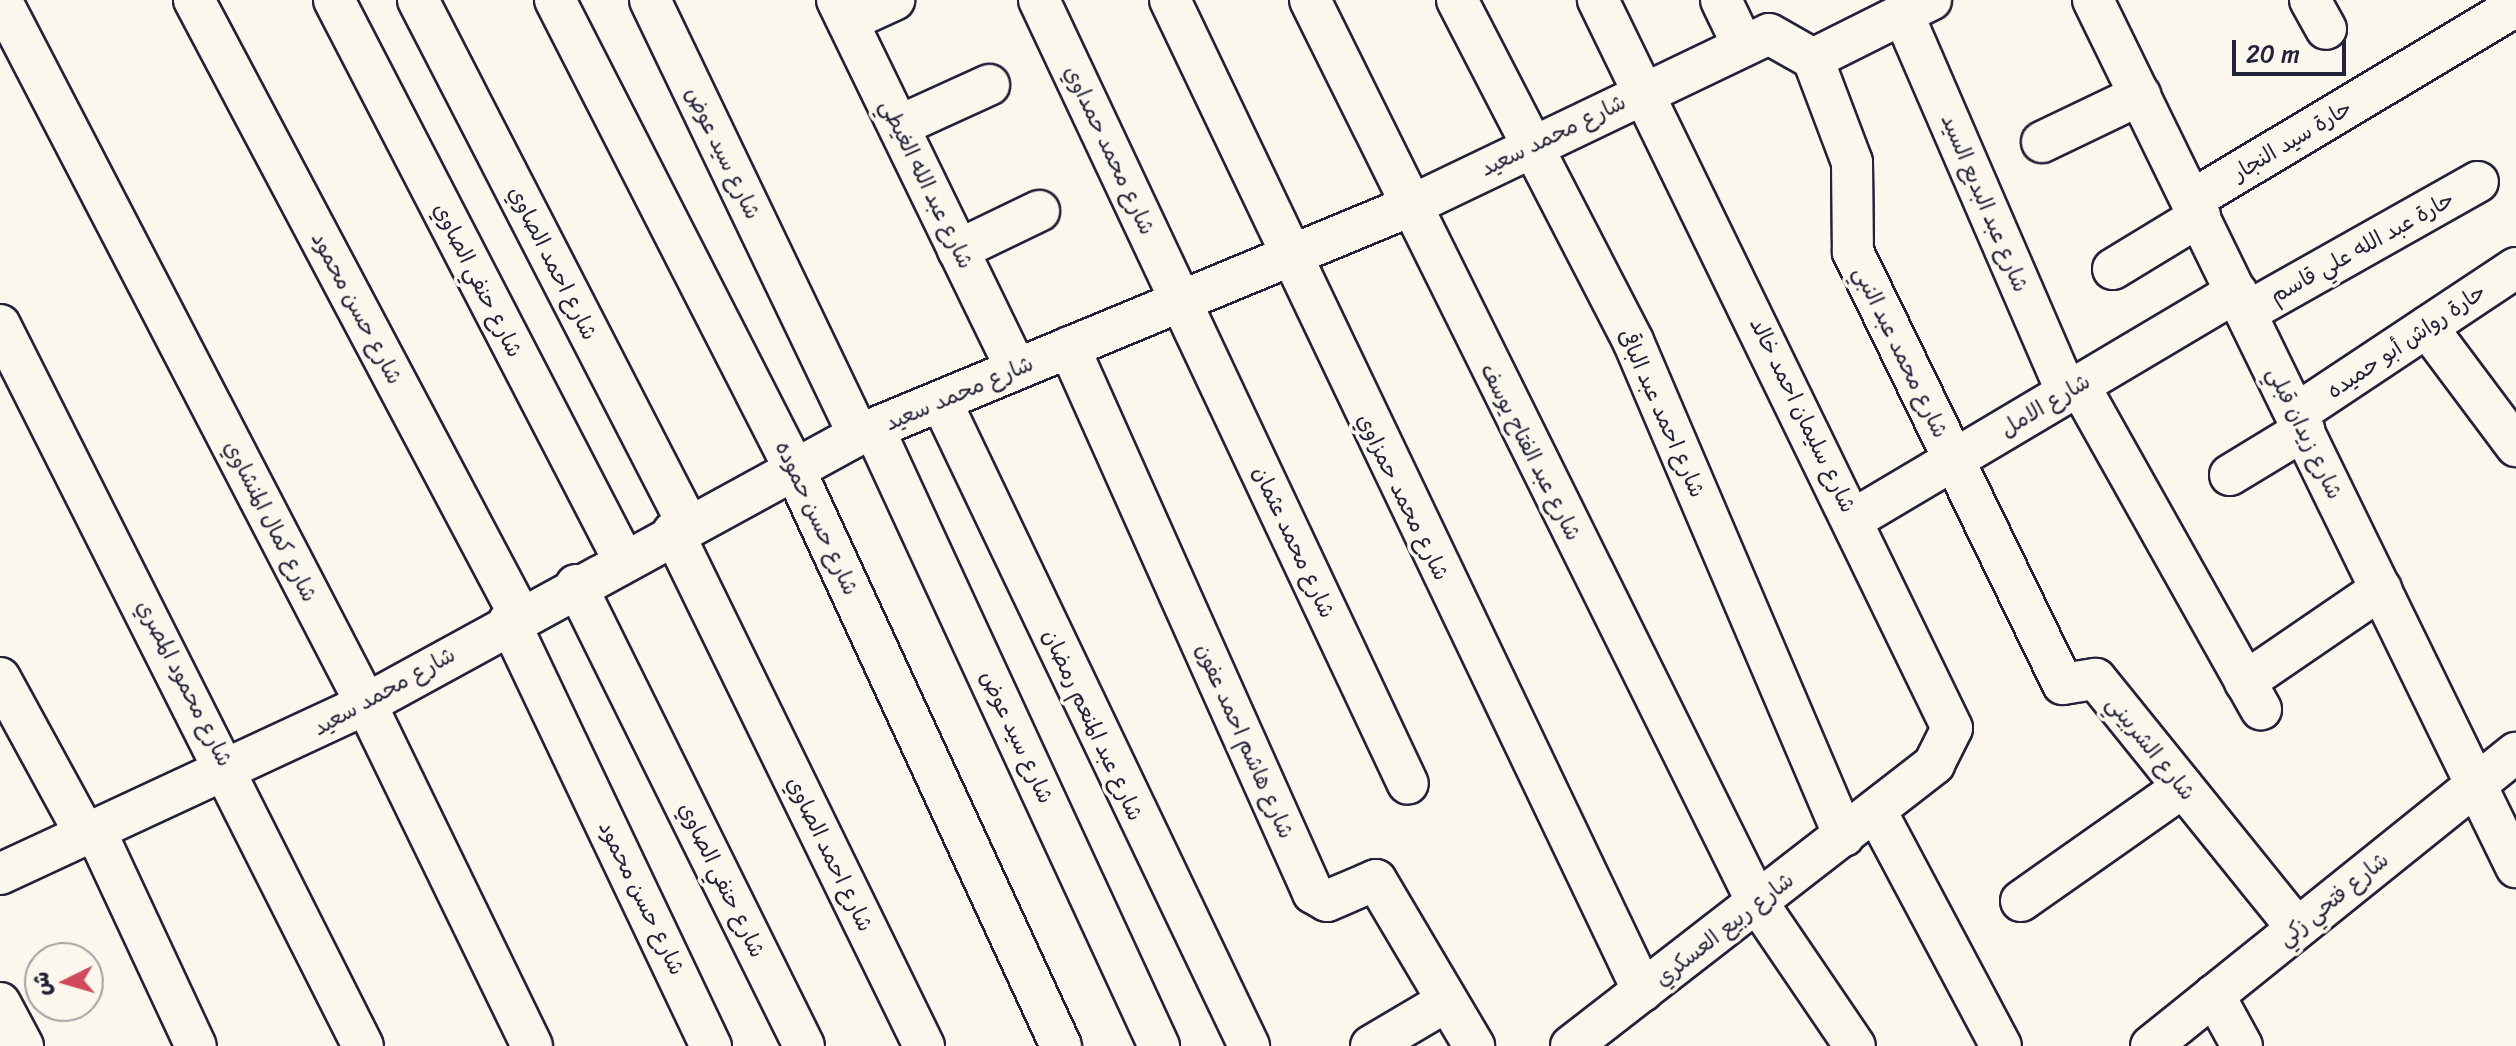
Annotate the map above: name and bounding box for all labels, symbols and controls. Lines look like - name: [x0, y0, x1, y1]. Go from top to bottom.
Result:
- scale bar: [2236, 24, 2350, 74]
- text: 20 m: [2246, 33, 2300, 75]
- street label: شارع محمد حمداوي: [1059, 61, 1161, 239]
- street label: شارع سيد عوض: [680, 83, 766, 223]
- street label: شارع محمد سعيد: [1476, 88, 1630, 182]
- street label: حارة سيد النجار: [2228, 94, 2356, 186]
- street label: شارع عبد الله الغيطي: [875, 95, 979, 273]
- street label: شارع عبد البديع السيد: [1936, 110, 2034, 296]
- street label: شارع احمد الصاوي: [503, 182, 603, 344]
- street label: حارة عبد الله علي قاسم: [2265, 185, 2459, 309]
- street label: شارع حنفي الصاوي: [428, 198, 528, 362]
- street label: شارع حسن محمود: [306, 227, 408, 389]
- street label: شارع محمد عبد النبي: [1848, 262, 1954, 442]
- street label: حارة رواش أبو حميده: [2322, 278, 2490, 404]
- street label: شارع سليمان احمد خالد: [1744, 313, 1862, 517]
- street label: شارع احمد عبد الباقى: [1613, 325, 1711, 501]
- street label: شارع محمد سعيد: [881, 350, 1037, 436]
- street label: شارع عبد الفتاح يوسف: [1475, 359, 1587, 545]
- street label: شارع زيدان قبلي: [2262, 363, 2348, 503]
- street label: شارع الامل: [1995, 368, 2095, 442]
- street label: شارع محمد حمزاوي: [1351, 409, 1455, 585]
- street label: شارع كمال المنشاوي: [219, 436, 323, 606]
- street label: شارع حسن حموده: [770, 437, 864, 599]
- street label: شارع محمد عثمان: [1247, 462, 1341, 622]
- street label: شارع محمود المصري: [132, 595, 238, 771]
- street label: شارع عبد المنعم رمضان: [1037, 625, 1149, 825]
- street label: شارع هاشم احمد عفون: [1190, 639, 1300, 843]
- street label: شارع محمد سعيد: [308, 641, 460, 741]
- street label: شارع سيد عوض: [975, 666, 1059, 808]
- street label: شارع الشربيني: [2101, 691, 2201, 805]
- street label: شارع احمد الصاوي: [781, 772, 879, 936]
- street label: شارع حنفي الصاوي: [673, 798, 771, 962]
- street label: شارع حسن محمود: [593, 817, 691, 979]
- street label: شارع فتحي زكي: [2272, 846, 2394, 952]
- street label: شارع ربيع العسكري: [1649, 866, 1799, 992]
- north arrow: [24, 942, 104, 1022]
- text: ش: [21, 970, 62, 998]

